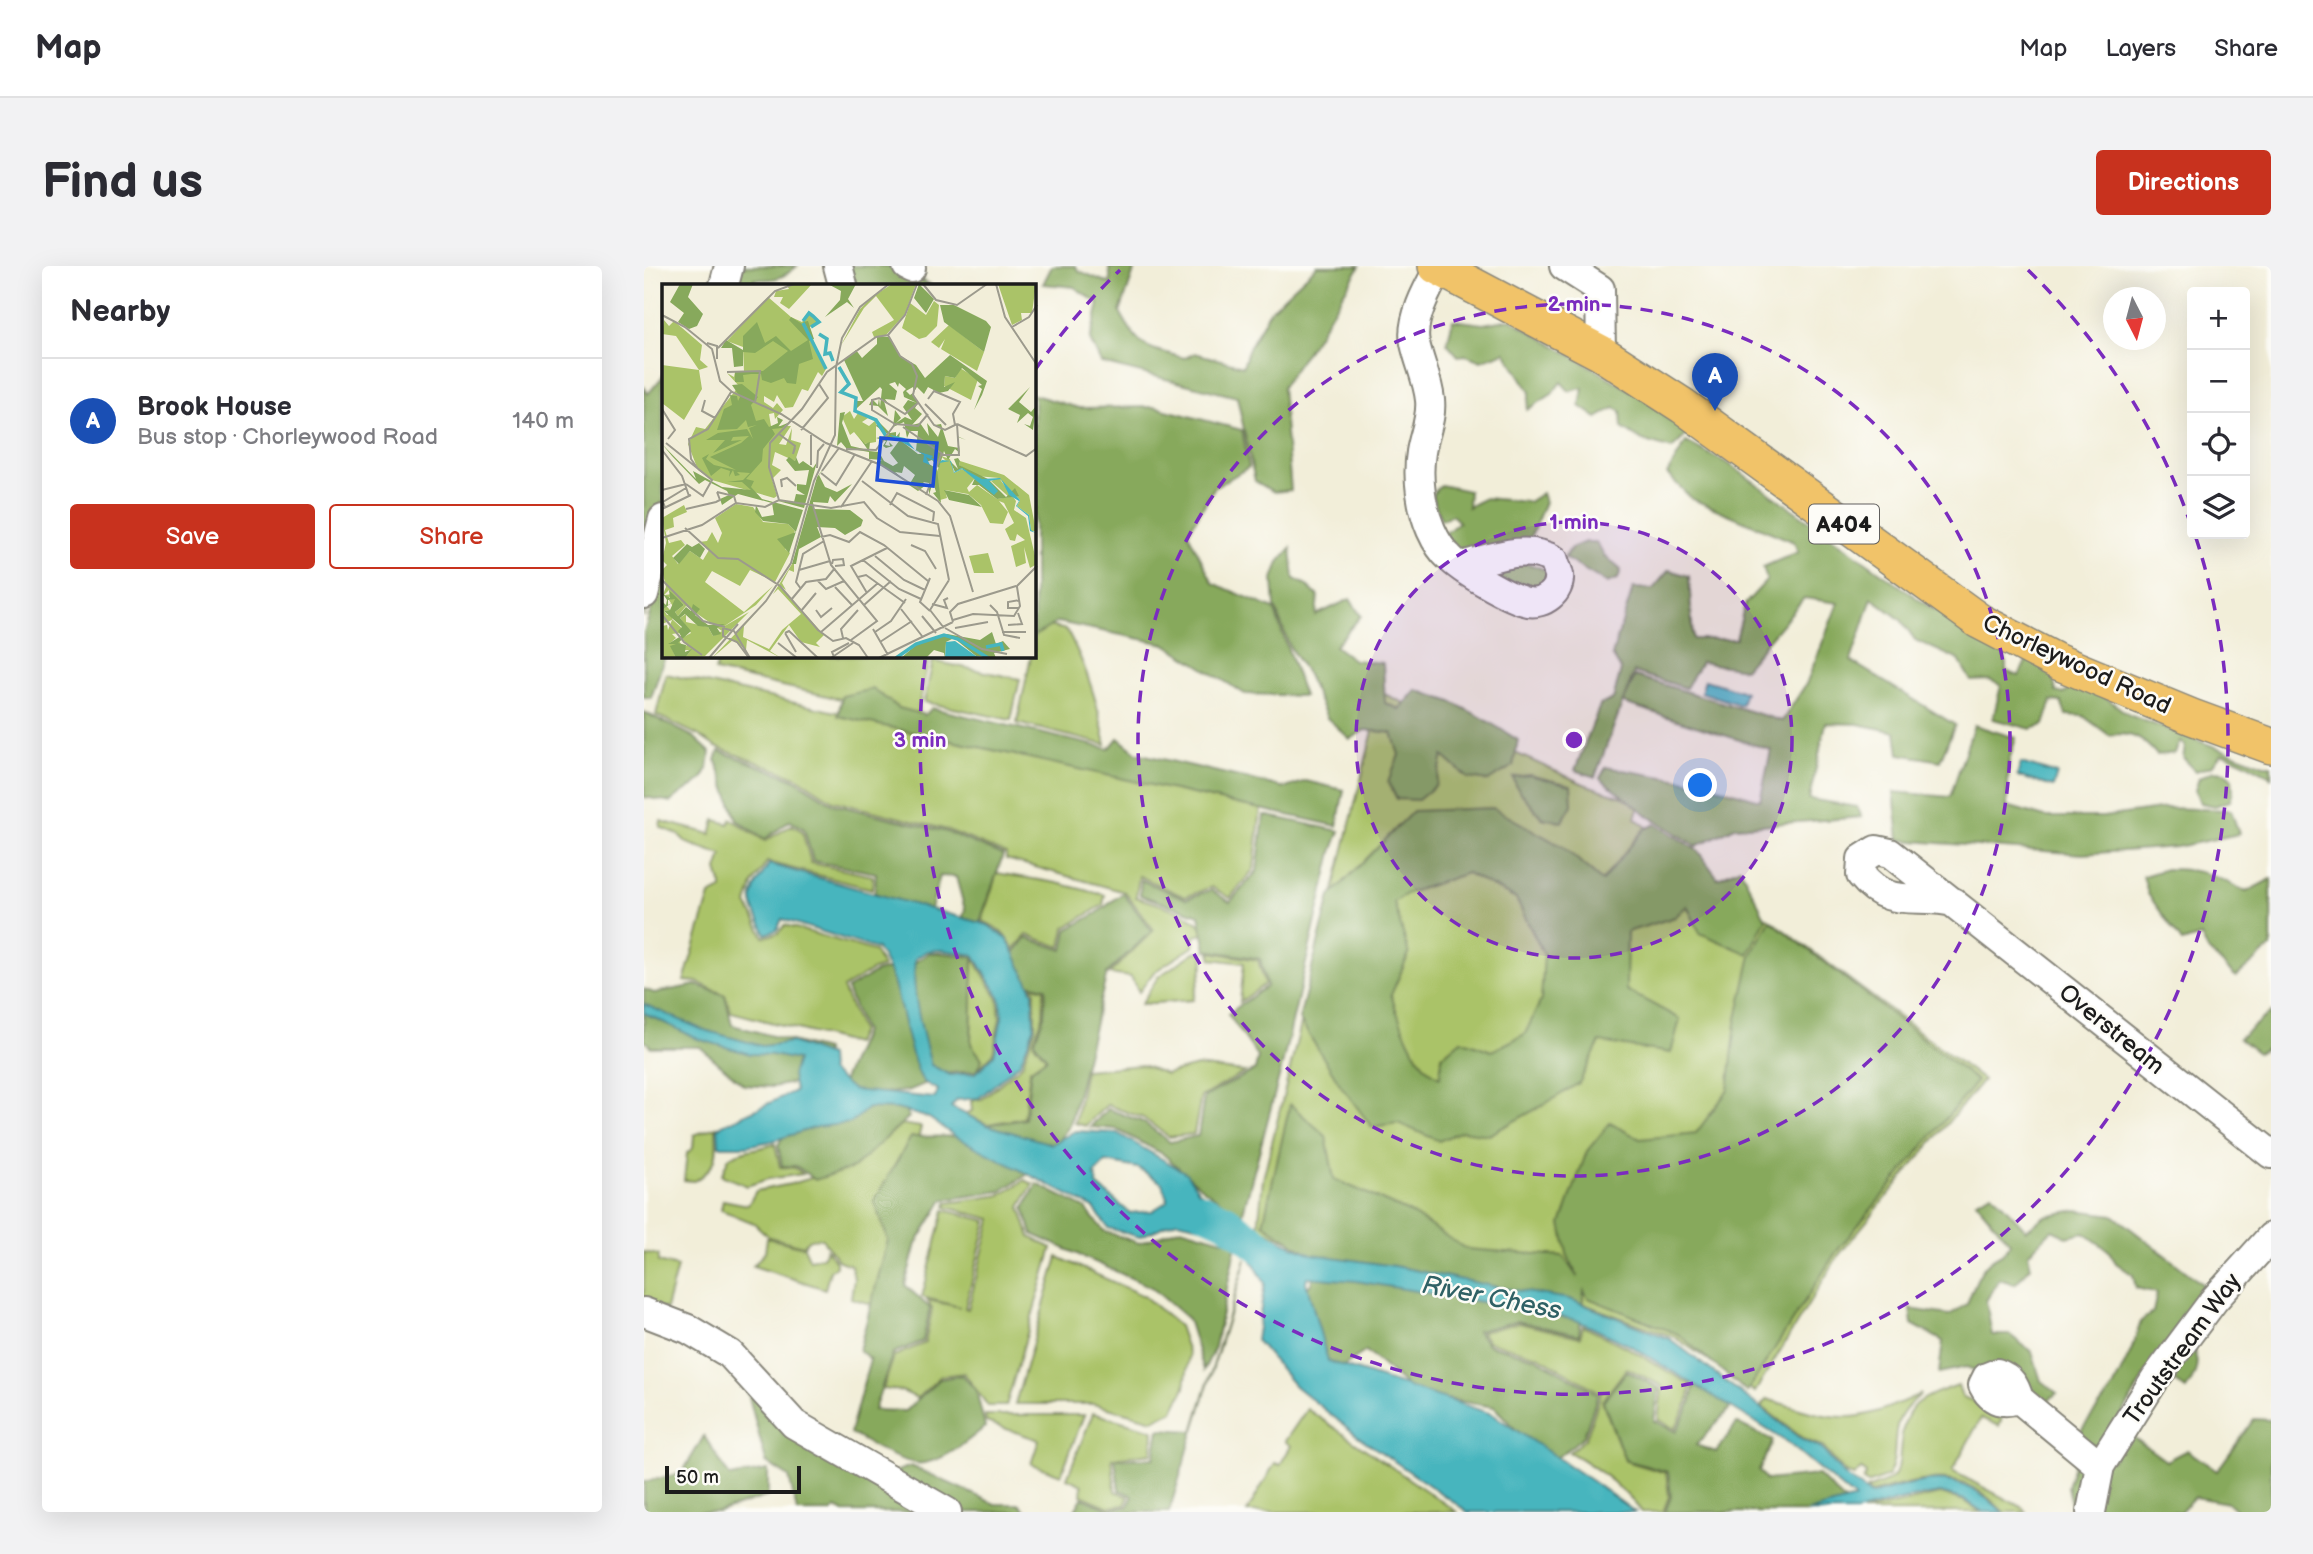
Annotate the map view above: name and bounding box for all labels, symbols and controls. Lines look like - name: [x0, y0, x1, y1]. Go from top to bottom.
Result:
- text: Map: [35, 28, 101, 68]
- text: Map: [2019, 34, 2067, 63]
- text: Layers: [2105, 34, 2176, 63]
- text: Share: [2214, 34, 2278, 63]
- button: Directions: [2096, 150, 2271, 215]
- text: Find us: [42, 153, 203, 212]
- inset map: [662, 284, 1036, 658]
- north arrow: [2103, 287, 2166, 350]
- map controls: [2187, 287, 2250, 539]
- button: +: [2187, 287, 2250, 350]
- text: 2 min: [1547, 292, 1601, 317]
- text: Nearby: [70, 294, 170, 330]
- button: −: [2187, 350, 2250, 413]
- pin: A: [1692, 353, 1738, 411]
- text: Brook House: [137, 392, 292, 423]
- text: A: [86, 407, 100, 435]
- text: 140 m: [512, 407, 574, 435]
- button: locate: [2187, 413, 2250, 476]
- text: Bus stop · Chorleywood Road: [137, 423, 438, 451]
- button: layers: [2187, 476, 2250, 539]
- button: Save: [70, 504, 315, 569]
- button: Share: [329, 504, 574, 569]
- road number: A404: [1809, 504, 1879, 544]
- text: 1 min: [1549, 510, 1599, 535]
- street label: Chorleywood Road: [1978, 608, 2175, 721]
- text: 3 min: [894, 728, 946, 753]
- centre of rings: [1562, 728, 1586, 752]
- your location: [1683, 768, 1717, 802]
- street label: Overstream: [2053, 978, 2170, 1081]
- street label: Troutstream Way: [2118, 1267, 2247, 1431]
- water label: River Chess: [1420, 1270, 1564, 1327]
- scale bar: [665, 1463, 802, 1495]
- text: 50 m: [676, 1466, 719, 1489]

